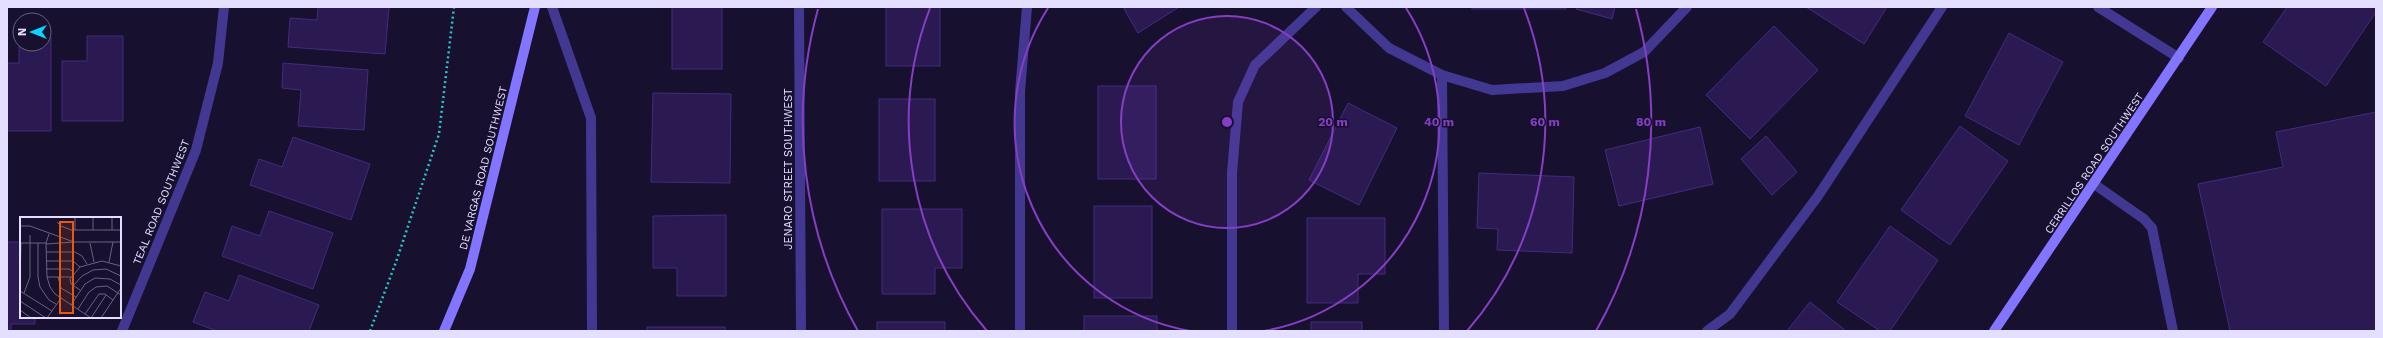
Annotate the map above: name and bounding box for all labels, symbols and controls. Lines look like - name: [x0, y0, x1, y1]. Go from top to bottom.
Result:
- north arrow: [12, 12, 52, 52]
- text: N: [16, 28, 29, 36]
- street label: DE VARGAS ROAD SOUTHWEST: [457, 85, 510, 251]
- street label: JENARO STREET SOUTHWEST: [782, 88, 795, 250]
- street label: CERRILLOS ROAD SOUTHWEST: [2042, 90, 2147, 236]
- centre of rings: [1220, 115, 1234, 129]
- text: 20 m: [1318, 115, 1348, 129]
- text: 40 m: [1424, 115, 1454, 129]
- text: 60 m: [1530, 115, 1560, 129]
- text: 80 m: [1636, 115, 1666, 129]
- street label: TEAL ROAD SOUTHWEST: [130, 137, 193, 267]
- inset map: [20, 217, 121, 318]

